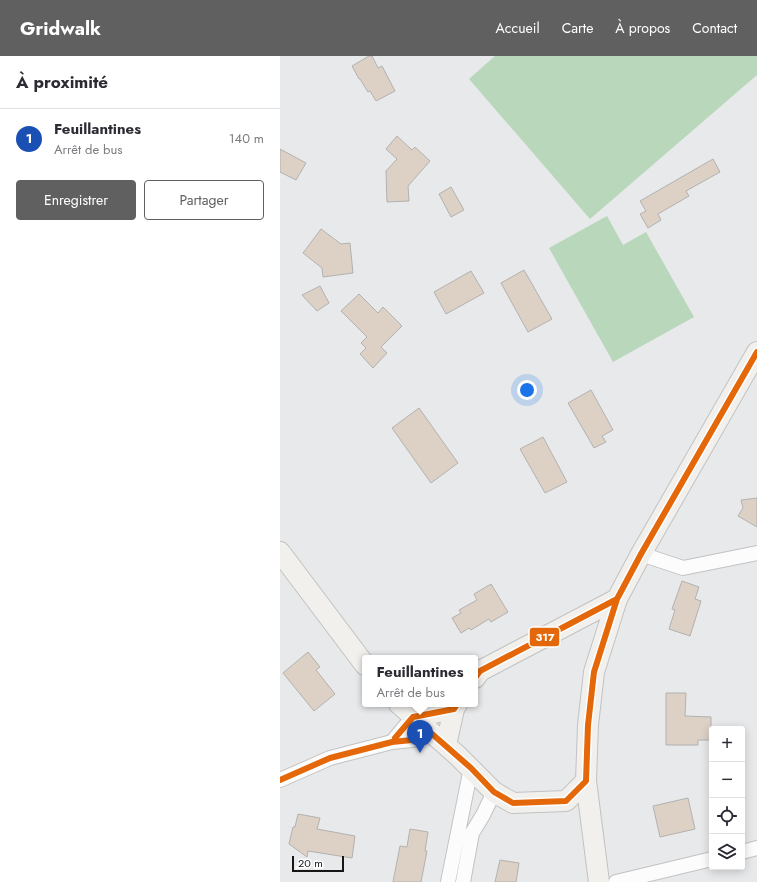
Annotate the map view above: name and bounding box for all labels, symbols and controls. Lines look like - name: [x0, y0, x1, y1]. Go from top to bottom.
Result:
- text: Gridwalk: [20, 15, 101, 42]
- text: Accueil: [496, 18, 540, 38]
- text: Carte: [562, 18, 593, 38]
- text: À propos: [615, 18, 670, 38]
- text: Contact: [692, 18, 737, 38]
- text: À proximité: [16, 70, 108, 94]
- text: Feuillantines: [54, 118, 141, 140]
- text: 1: [26, 129, 32, 148]
- text: 140 m: [229, 129, 264, 148]
- text: Arrêt de bus: [54, 140, 123, 159]
- button: Enregistrer: [16, 180, 136, 220]
- button: Partager: [144, 180, 264, 220]
- your location: [517, 380, 537, 400]
- line badge: 317: [529, 627, 560, 647]
- text: 317: [535, 629, 555, 645]
- popup: [362, 655, 478, 707]
- text: Feuillantines: [377, 661, 464, 683]
- text: Arrêt de bus: [377, 683, 445, 702]
- pin: 1: [407, 720, 433, 753]
- map controls: [709, 726, 745, 870]
- button: +: [709, 726, 745, 762]
- button: −: [709, 762, 745, 798]
- button: locate: [709, 798, 745, 834]
- button: layers: [709, 834, 745, 870]
- scale bar: [292, 854, 344, 873]
- text: 20 m: [298, 855, 323, 871]

